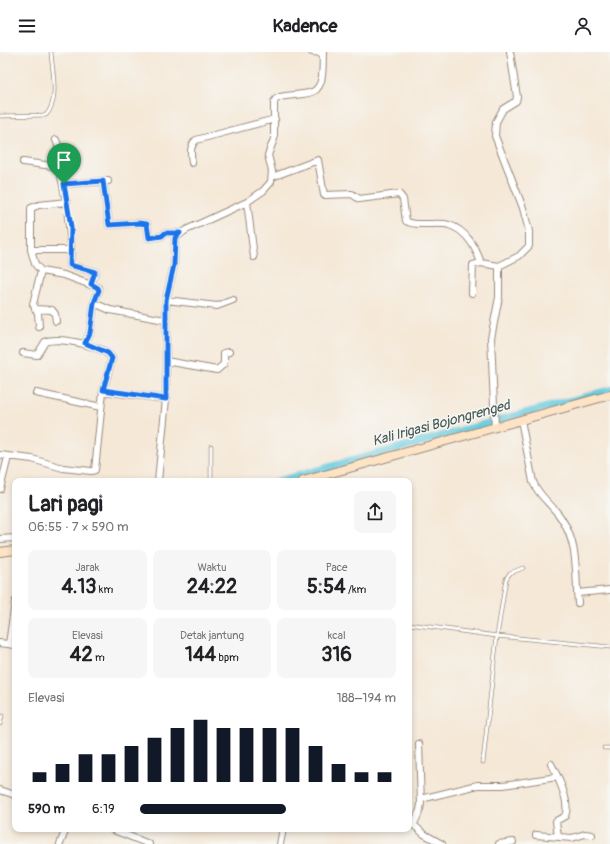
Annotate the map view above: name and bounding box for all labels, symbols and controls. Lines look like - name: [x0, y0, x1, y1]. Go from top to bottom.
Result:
- icon: menu: [16, 15, 38, 37]
- text: Kadence: [273, 15, 337, 38]
- icon: person: [572, 15, 594, 37]
- pin: [47, 143, 81, 184]
- icon: arrive: [53, 149, 75, 171]
- water label: Kali Irigasi Bojongrenged: [370, 396, 514, 450]
- text: Lari pagi: [28, 490, 103, 518]
- button: share: [354, 491, 396, 533]
- text: 06:55 · 7 × 590 m: [28, 519, 129, 535]
- text: Jarak: [75, 561, 99, 574]
- text: Waktu: [197, 561, 227, 574]
- text: Pace: [326, 561, 348, 574]
- text: 4.13: [61, 574, 96, 599]
- text: 24:22: [187, 574, 237, 599]
- text: 5:54: [307, 574, 346, 599]
- text: km: [96, 583, 113, 596]
- text: /km: [346, 583, 366, 596]
- text: Elevasi: [72, 629, 103, 642]
- text: Detak jantung: [180, 629, 244, 642]
- text: kcal: [328, 629, 346, 642]
- text: 42: [70, 642, 93, 667]
- text: 144: [185, 642, 216, 667]
- text: 316: [321, 642, 352, 667]
- text: m: [93, 651, 105, 664]
- text: bpm: [216, 651, 239, 664]
- text: Elevasi: [28, 690, 64, 706]
- text: 188–194 m: [336, 690, 396, 706]
- text: 590 m: [28, 801, 65, 817]
- text: 6:19: [92, 801, 115, 817]

